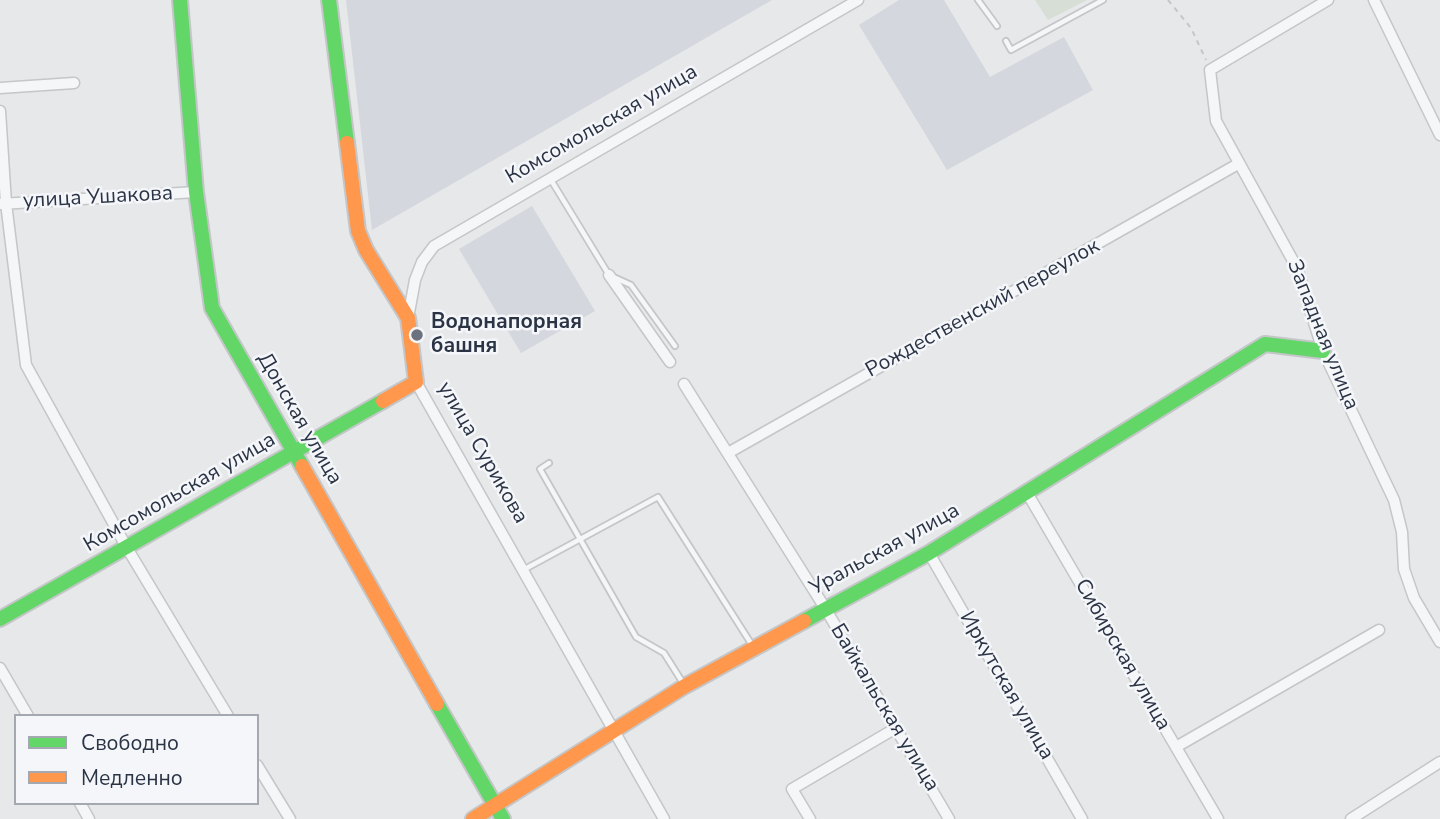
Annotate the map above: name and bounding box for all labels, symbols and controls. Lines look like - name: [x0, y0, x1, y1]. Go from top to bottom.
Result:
- street label: Комсомольская улица: [502, 60, 702, 190]
- street label: улица Ушакова: [22, 181, 174, 215]
- street label: Рождественский переулок: [862, 234, 1104, 384]
- street label: Западная улица: [1280, 256, 1364, 414]
- place label: Водонапорная башня: [431, 310, 582, 360]
- marker: Водонапорная башня: [409, 327, 425, 343]
- street label: Донская улица: [251, 349, 347, 489]
- street label: улица Сурикова: [431, 378, 533, 528]
- street label: Комсомольская улица: [80, 428, 280, 558]
- street label: Уральская улица: [806, 498, 964, 602]
- street label: Сибирская улица: [1068, 575, 1176, 735]
- street label: Иркутская улица: [953, 607, 1059, 765]
- street label: Байкальская улица: [824, 620, 944, 796]
- legend: [14, 714, 259, 805]
- text: Свободно: [81, 729, 179, 757]
- text: Медленно: [81, 764, 183, 792]

